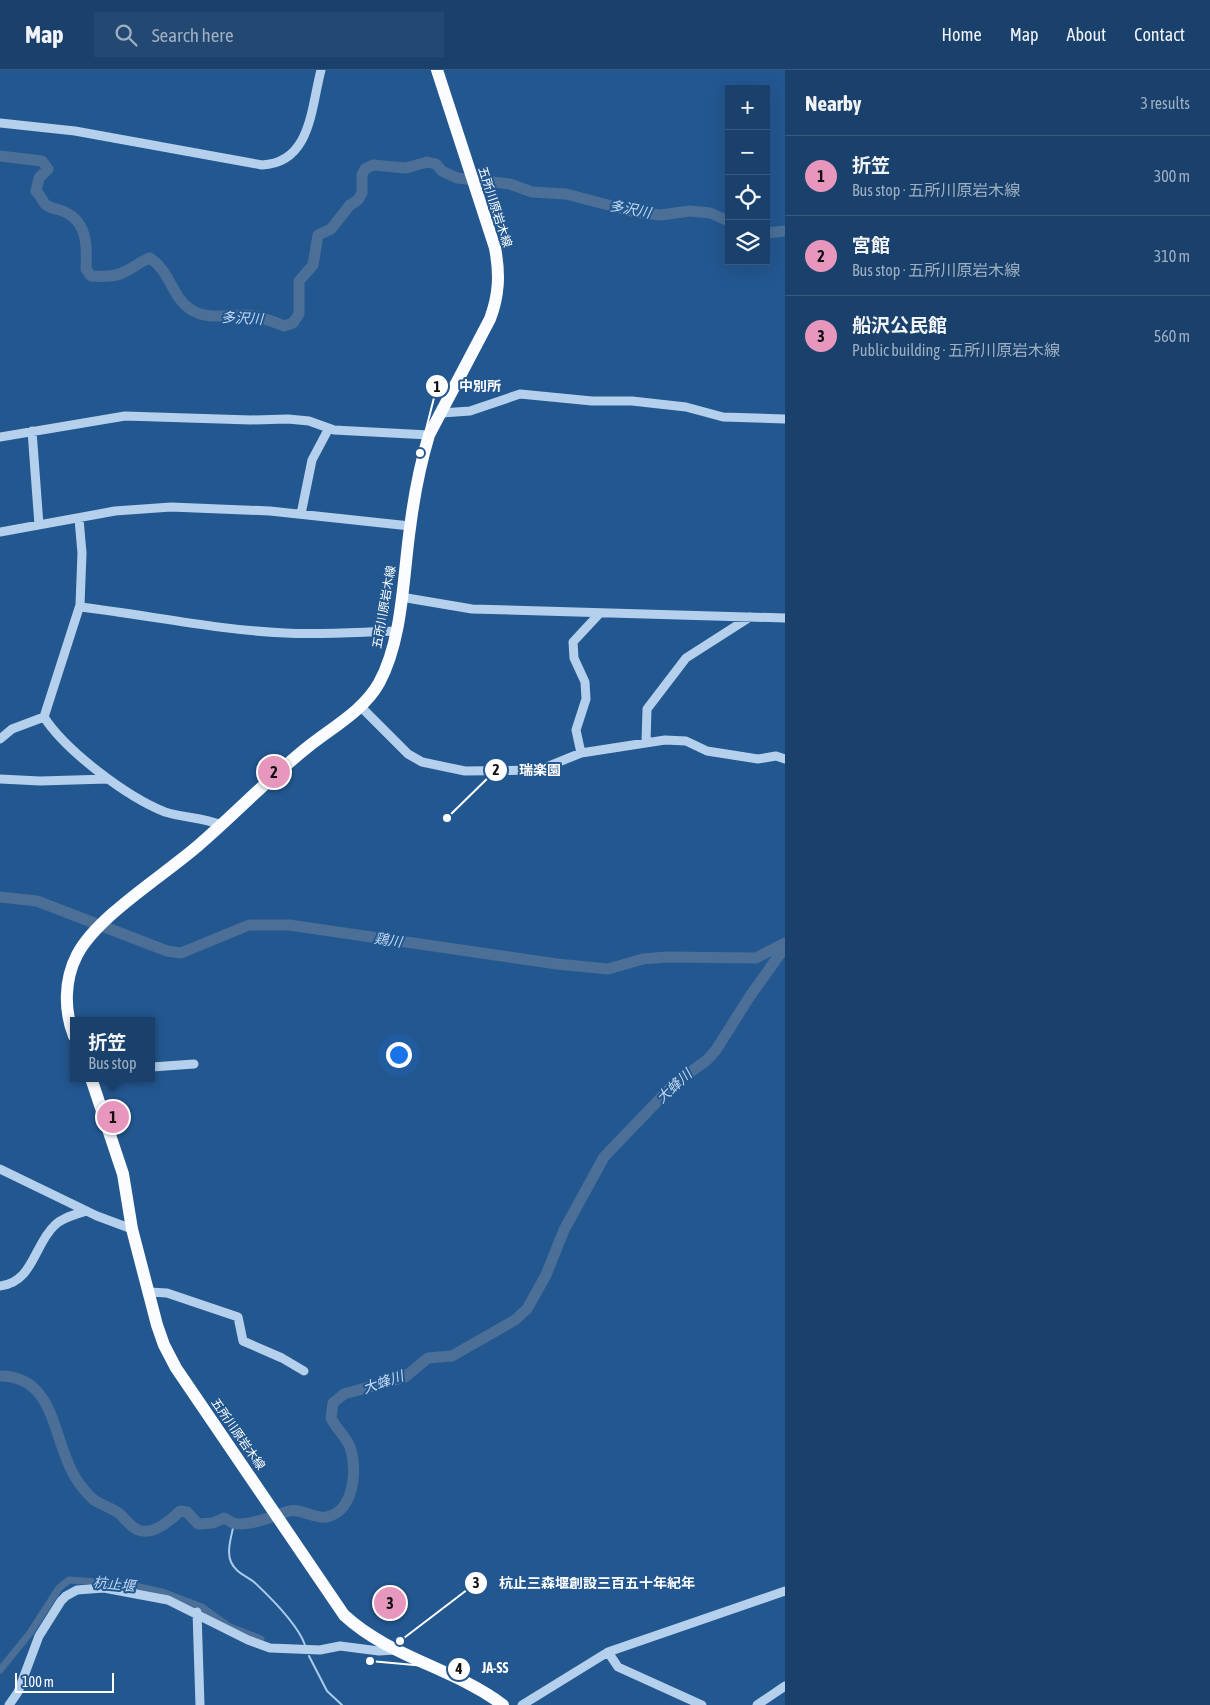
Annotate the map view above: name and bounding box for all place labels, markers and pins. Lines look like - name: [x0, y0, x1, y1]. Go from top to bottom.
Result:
- callout: 中別所: [424, 372, 511, 401]
- pin: 2: [258, 753, 290, 791]
- callout: 瑞楽園: [484, 756, 571, 785]
- pin: 1: [97, 1098, 129, 1136]
- callout: 杭止三森堰創設三百五十年紀年: [464, 1568, 705, 1597]
- pin: 3: [374, 1584, 406, 1622]
- callout: JA-SS: [447, 1654, 518, 1683]

